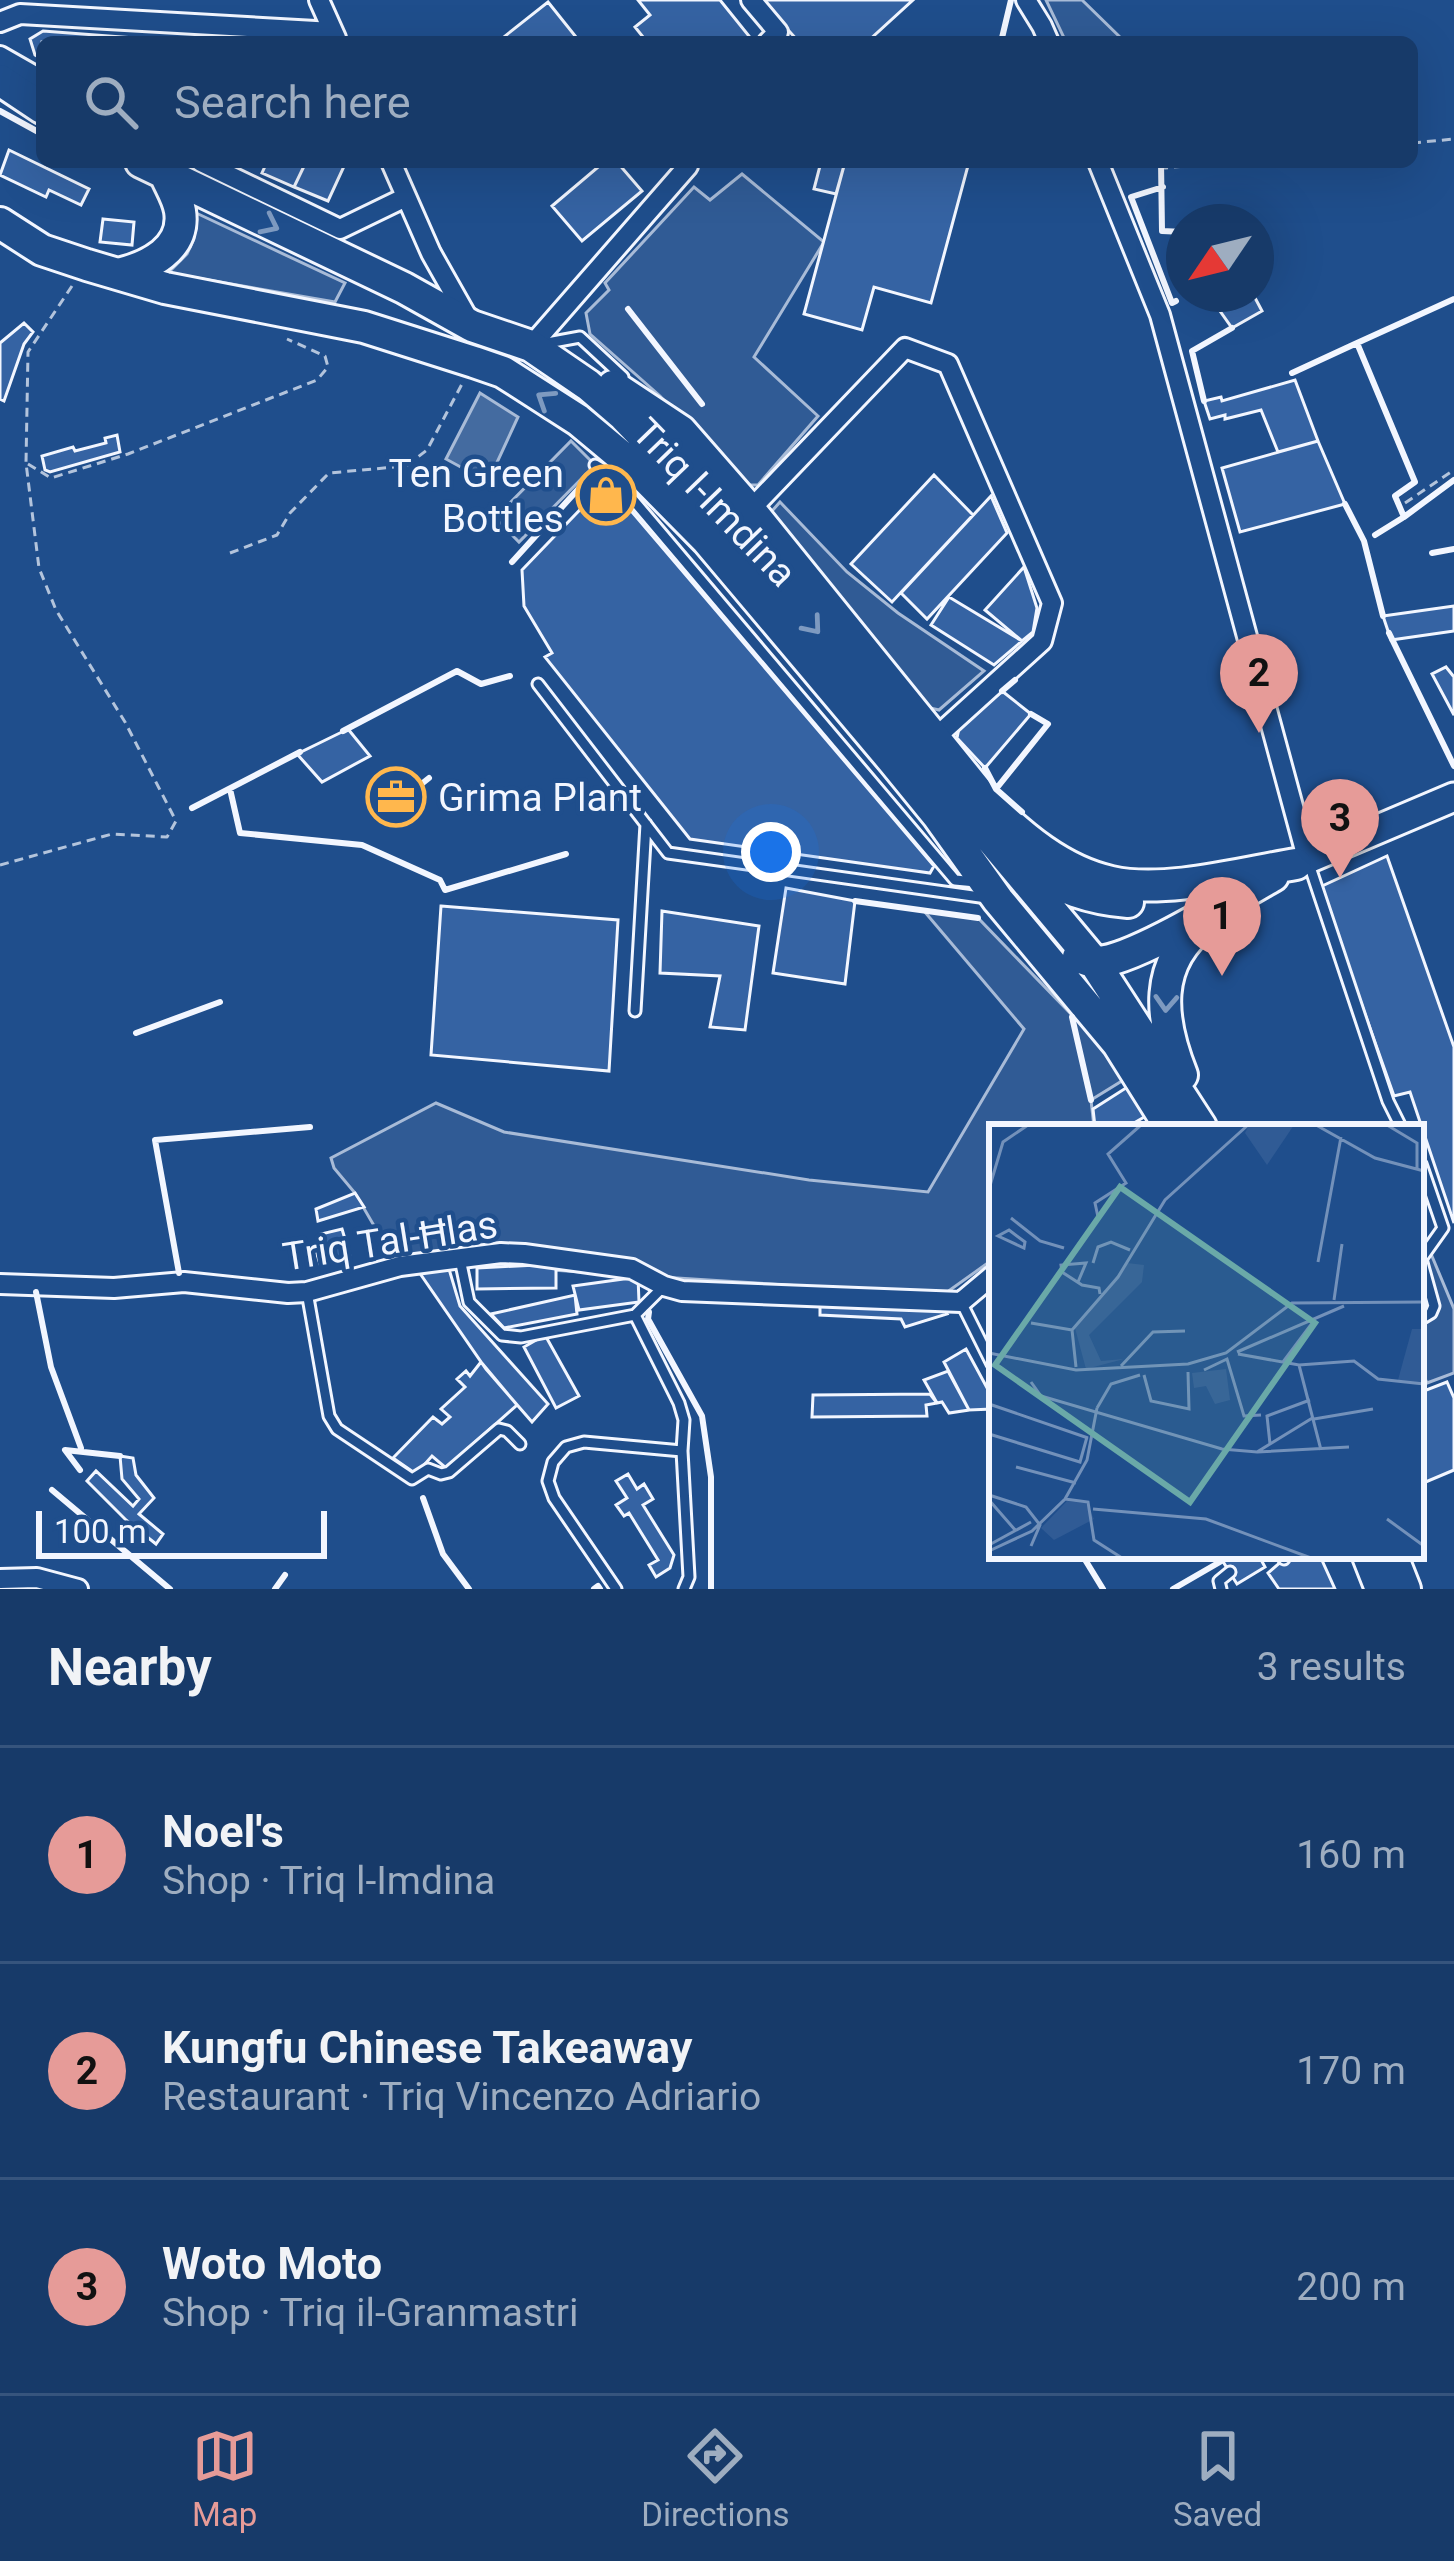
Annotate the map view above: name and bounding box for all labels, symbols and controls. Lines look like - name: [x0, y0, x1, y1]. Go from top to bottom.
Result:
- search box: [36, 36, 1418, 168]
- icon: search: [78, 69, 144, 135]
- text: Search here: [174, 76, 411, 129]
- north arrow: [1166, 204, 1274, 312]
- one-way arrow: [258, 211, 279, 234]
- one-way arrow: [537, 391, 559, 413]
- street label: Triq l-Imdina: [623, 409, 806, 596]
- place label: Ten Green Bottles: [388, 451, 564, 542]
- shop icon: Ten Green Bottles: [575, 464, 637, 526]
- one-way arrow: [798, 612, 820, 634]
- pin: 2: [1220, 634, 1298, 733]
- office icon: Grima Plant: [365, 766, 427, 828]
- place label: Grima Plant: [438, 775, 642, 821]
- pin: 3: [1301, 779, 1379, 878]
- your location: [741, 822, 801, 882]
- pin: 1: [1183, 877, 1261, 976]
- one-way arrow: [1153, 994, 1179, 1013]
- inset map: [989, 1124, 1424, 1559]
- street label: Triq Tal-Ħlas: [280, 1201, 501, 1281]
- scale bar: [36, 1505, 327, 1558]
- text: 100 m: [54, 1512, 147, 1551]
- text: Nearby: [48, 1638, 212, 1697]
- text: 3 results: [1257, 1644, 1406, 1690]
- text: Noel's: [162, 1805, 284, 1858]
- text: 1: [76, 1832, 98, 1878]
- text: 160 m: [1296, 1832, 1406, 1878]
- text: Shop · Triq l-Imdina: [162, 1858, 495, 1904]
- text: Kungfu Chinese Takeaway: [162, 2021, 692, 2074]
- text: 2: [76, 2048, 98, 2094]
- text: 170 m: [1296, 2048, 1406, 2094]
- text: Restaurant · Triq Vincenzo Adriario: [162, 2074, 761, 2120]
- text: Woto Moto: [162, 2237, 382, 2290]
- text: 3: [76, 2264, 98, 2310]
- text: 200 m: [1296, 2264, 1406, 2310]
- text: Shop · Triq il-Granmastri: [162, 2290, 578, 2336]
- tab: Map: [192, 2423, 258, 2534]
- tab: Directions: [641, 2423, 790, 2534]
- tab: Saved: [1173, 2423, 1262, 2534]

